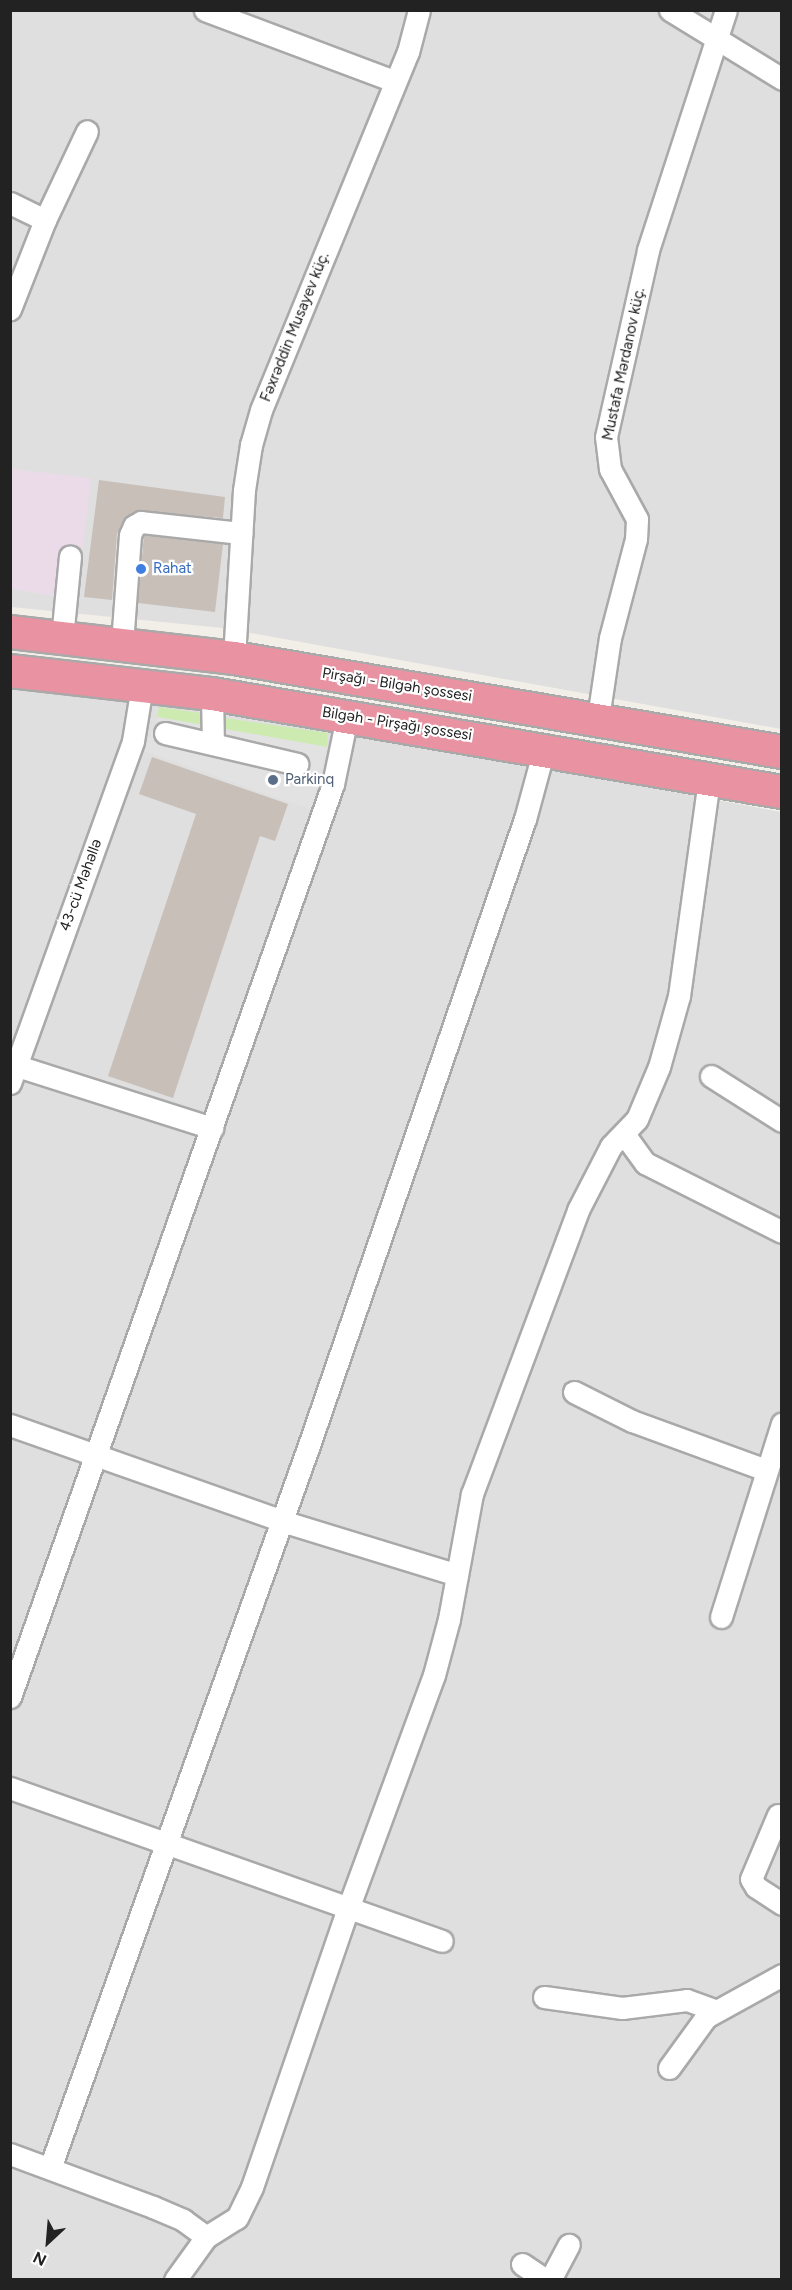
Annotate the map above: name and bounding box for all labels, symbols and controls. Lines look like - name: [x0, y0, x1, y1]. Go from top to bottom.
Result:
- street label: Fəxrəddin Musayev küç.: [257, 250, 333, 404]
- street label: Mustafa Mərdanov küç.: [599, 286, 649, 442]
- place label: Rahat: [153, 560, 192, 578]
- marker: Rahat: [134, 562, 148, 576]
- street label: Pirşağı - Bilgəh şossesi: [321, 664, 473, 706]
- street label: Bilgəh - Pirşağı şossesi: [321, 703, 473, 745]
- place label: Parkinq: [285, 771, 334, 789]
- marker: Parkinq: [266, 773, 280, 787]
- street label: 43-cü Məhəllə: [56, 837, 106, 933]
- north arrow: [18, 2212, 78, 2272]
- text: N: [30, 2247, 50, 2270]

